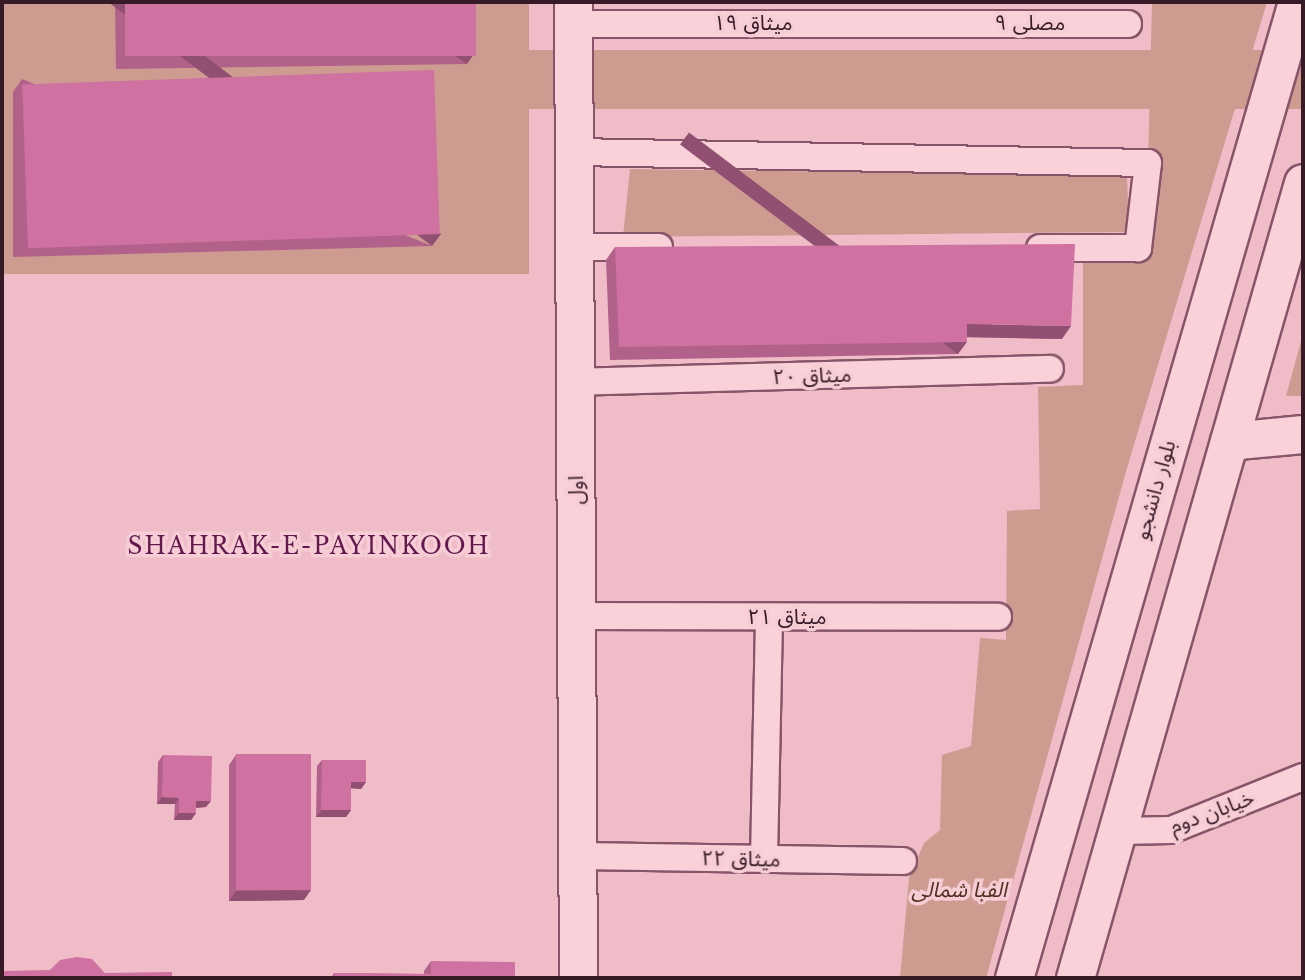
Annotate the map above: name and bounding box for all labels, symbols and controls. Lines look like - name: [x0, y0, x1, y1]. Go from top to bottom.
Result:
- street label: میثاق ۱۹: [713, 10, 793, 36]
- street label: مصلی ۹: [995, 10, 1065, 36]
- street label: میثاق ۲۰: [772, 362, 852, 390]
- street label: بلوار دانشجو: [1129, 437, 1181, 543]
- street label: اول: [563, 476, 589, 504]
- district label: SHAHRAK-E-PAYINKOOH: [130, 532, 488, 560]
- street label: میثاق ۲۱: [747, 604, 827, 630]
- street label: خیابان دوم: [1166, 785, 1258, 839]
- street label: میثاق ۲۲: [701, 846, 781, 872]
- park label: الفبا شمالی: [911, 877, 1007, 903]

